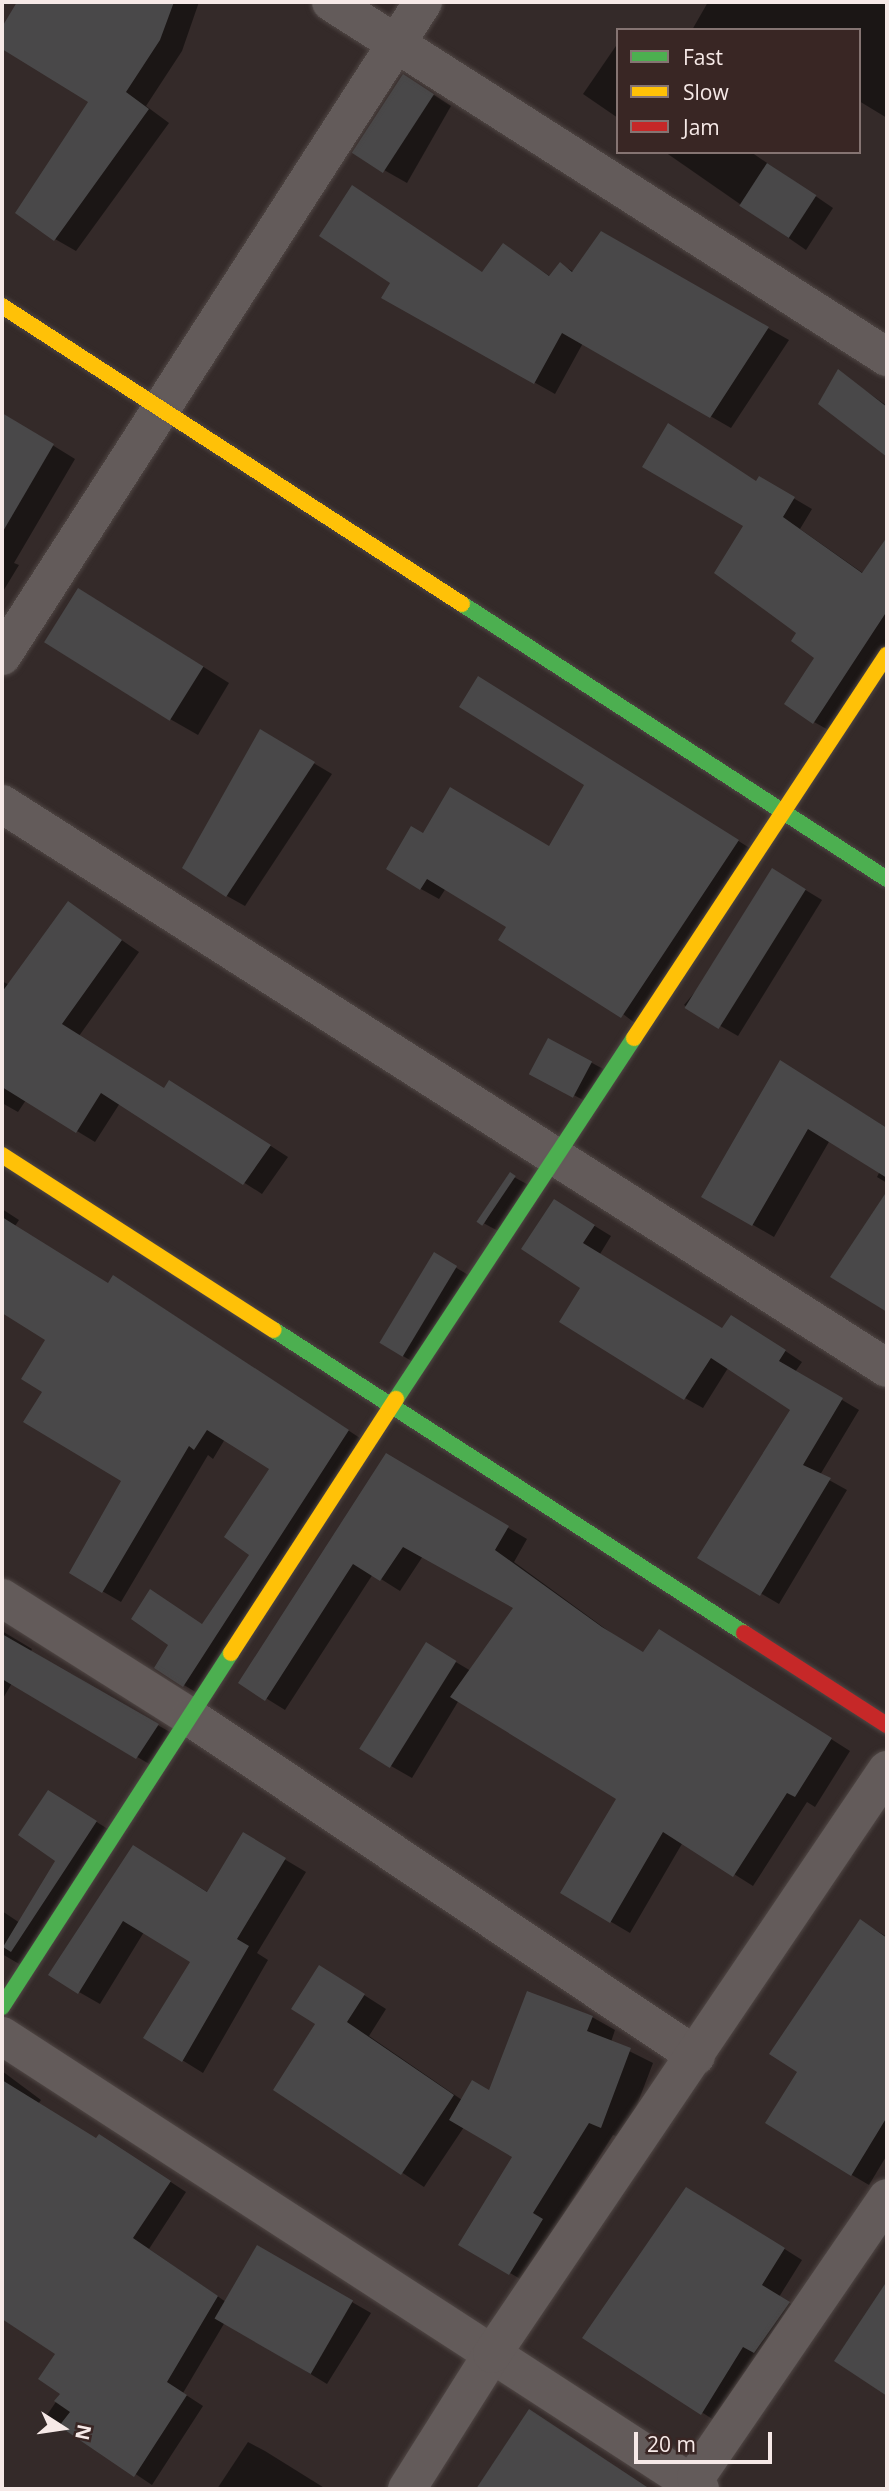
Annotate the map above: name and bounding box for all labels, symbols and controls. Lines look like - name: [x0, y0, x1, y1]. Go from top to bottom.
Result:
- legend: [616, 28, 861, 154]
- text: Fast: [683, 43, 723, 71]
- text: Slow: [683, 78, 729, 106]
- text: Jam: [683, 113, 720, 141]
- north arrow: [28, 2393, 98, 2463]
- scale bar: [637, 2418, 775, 2462]
- text: N: [69, 2422, 98, 2443]
- text: 20 m: [647, 2430, 696, 2458]

